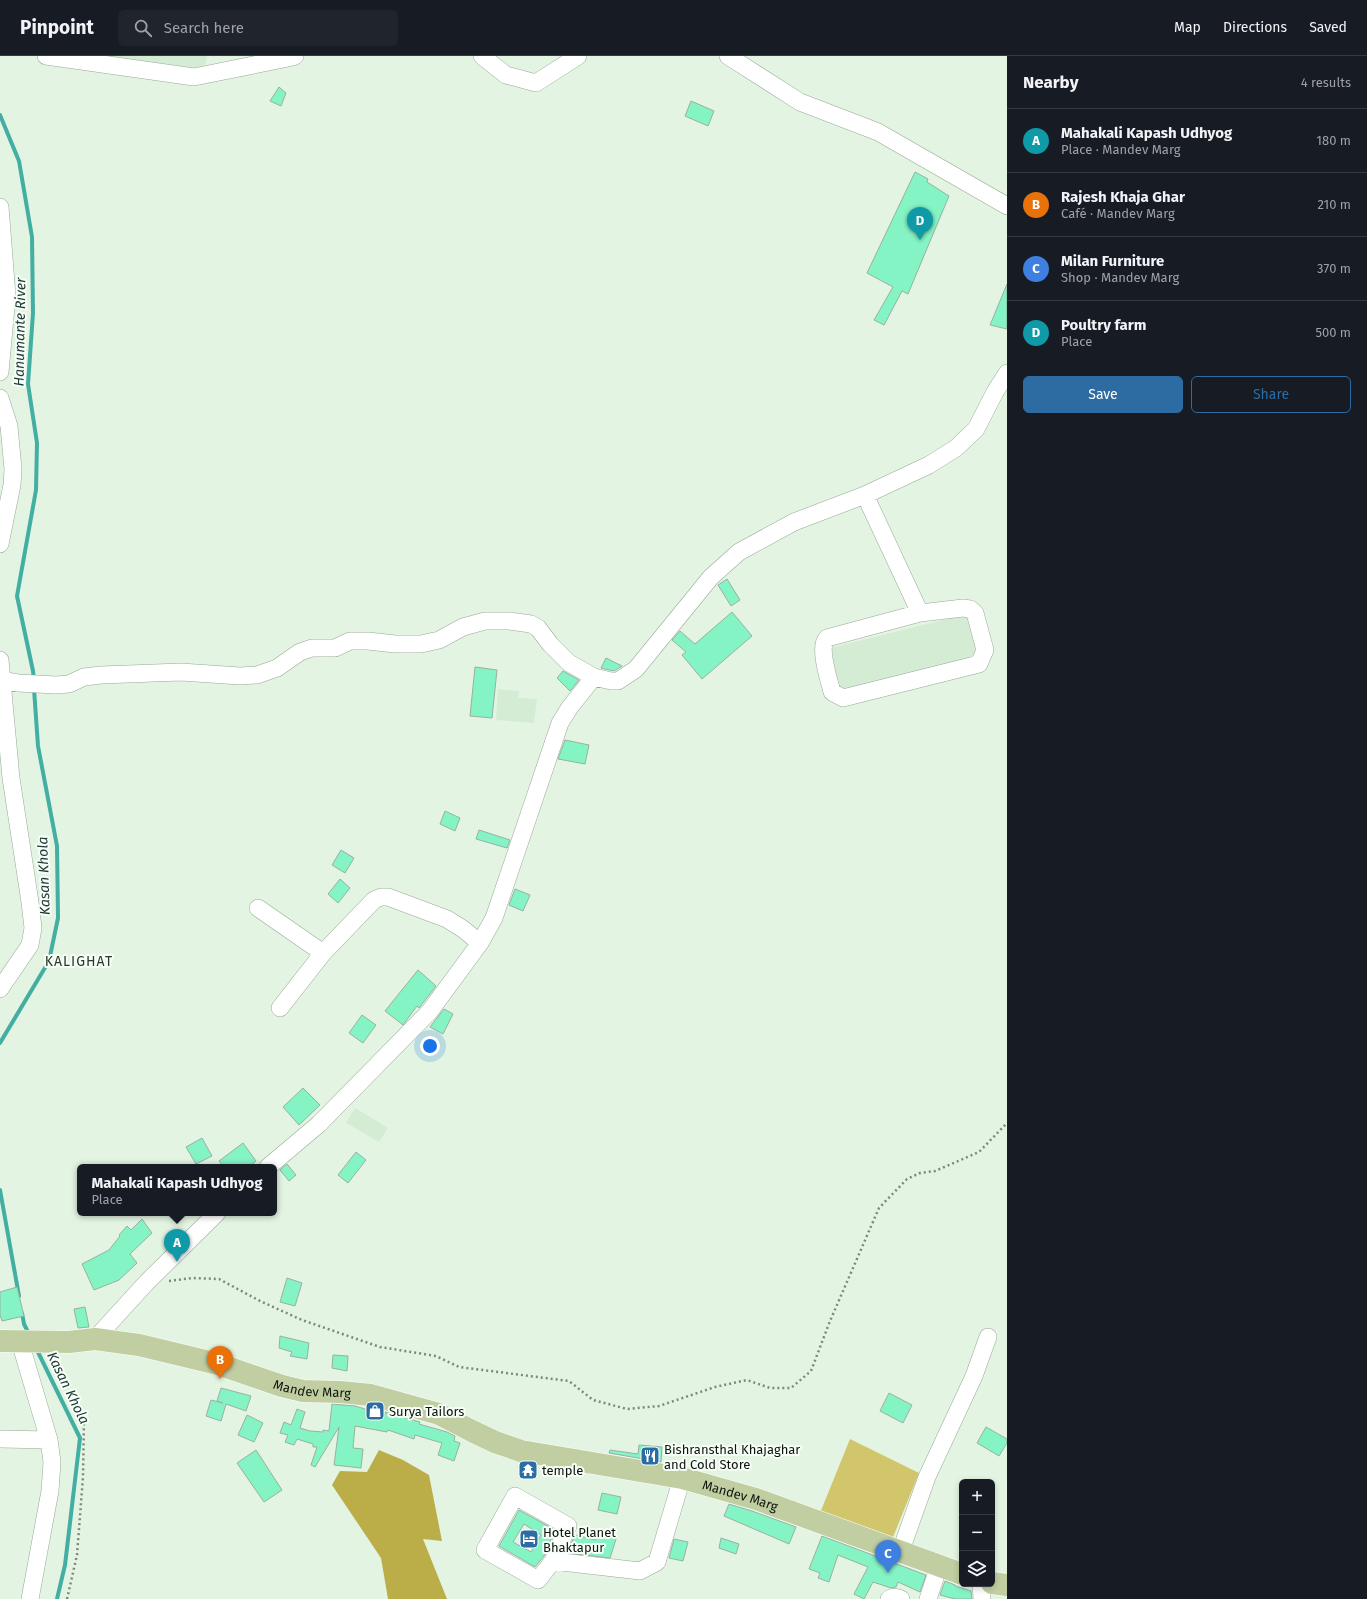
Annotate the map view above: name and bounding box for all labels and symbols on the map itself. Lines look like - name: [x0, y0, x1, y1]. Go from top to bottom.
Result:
- pin: D: [907, 207, 933, 240]
- water label: Hanumante River: [11, 277, 29, 386]
- water label: Kasan Khola: [34, 836, 54, 915]
- district label: KALIGHAT: [45, 953, 113, 970]
- your location: [420, 1036, 440, 1056]
- pin: A: [164, 1229, 190, 1262]
- pin: B: [207, 1346, 233, 1379]
- water label: Kasan Khola: [43, 1349, 93, 1427]
- street label: Mandev Marg: [271, 1376, 352, 1401]
- shop icon: Surya Tailors: [364, 1400, 386, 1422]
- place label: Surya Tailors: [389, 1404, 464, 1419]
- place label: Bishransthal Khajaghar and Cold Store: [664, 1442, 800, 1472]
- restaurant icon: Bishransthal Khajaghar and Cold Store: [639, 1445, 661, 1467]
- temple icon: temple: [517, 1459, 539, 1481]
- place label: temple: [542, 1463, 583, 1478]
- street label: Mandev Marg: [701, 1477, 780, 1514]
- place label: Hotel Planet Bhaktapur: [543, 1525, 616, 1555]
- hotel icon: Hotel Planet Bhaktapur: [518, 1528, 540, 1550]
- pin: C: [875, 1540, 901, 1573]

